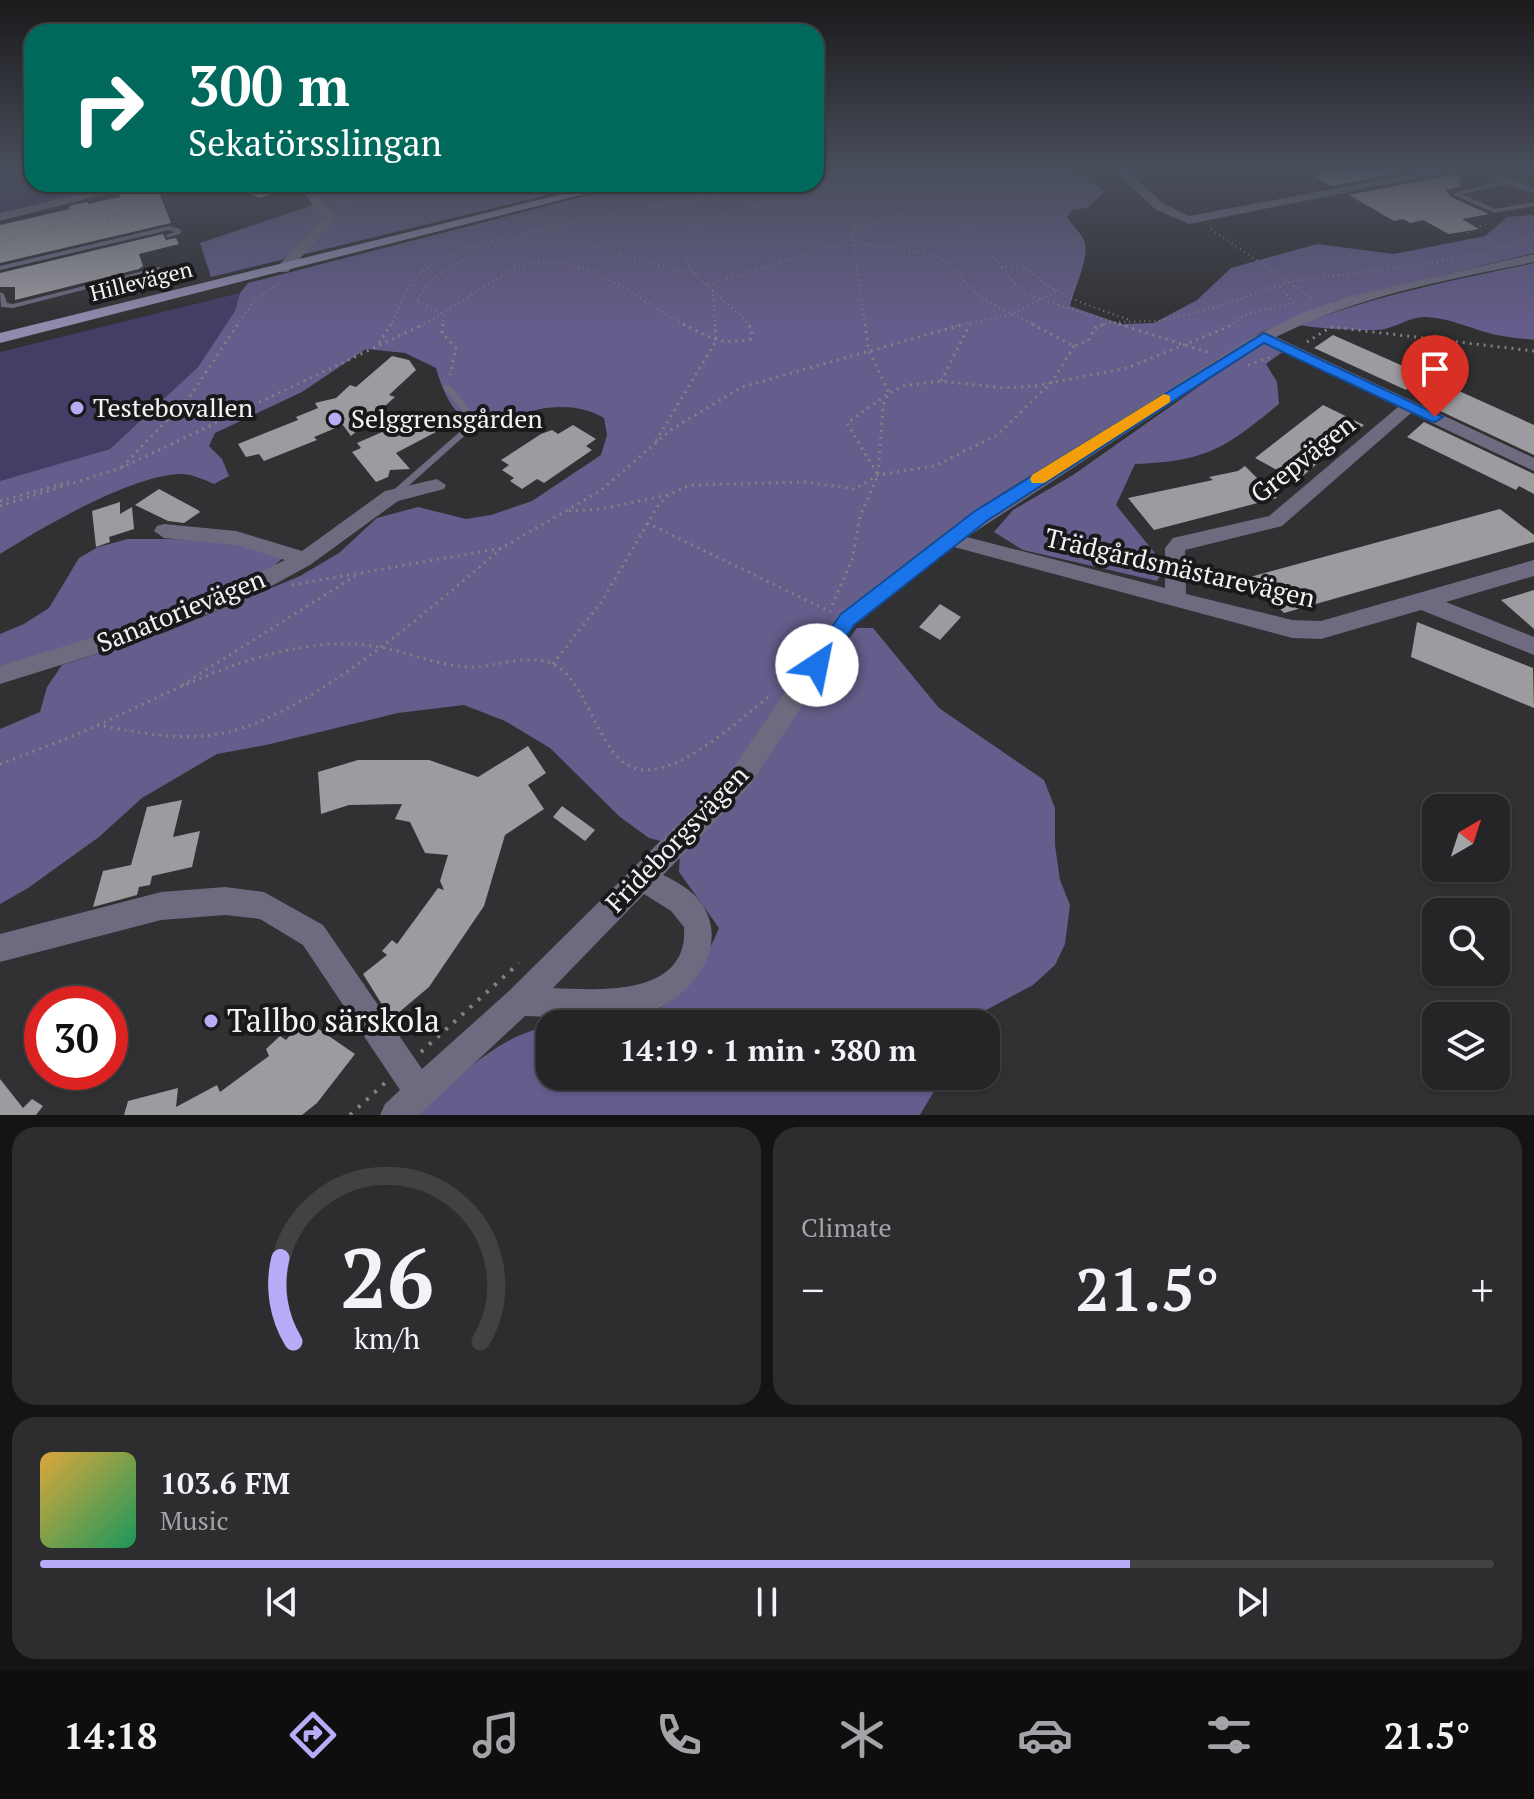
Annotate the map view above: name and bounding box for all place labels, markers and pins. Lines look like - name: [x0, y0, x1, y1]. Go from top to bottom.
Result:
- pin: [1401, 335, 1469, 417]
- place label: Testebovallen: [93, 390, 253, 424]
- marker: Testebovallen: [68, 399, 86, 417]
- place label: Selggrensgården: [351, 401, 543, 435]
- marker: Selggrensgården: [326, 410, 344, 428]
- place label: Tallbo särskola: [227, 999, 440, 1041]
- marker: Tallbo särskola: [202, 1012, 220, 1030]

